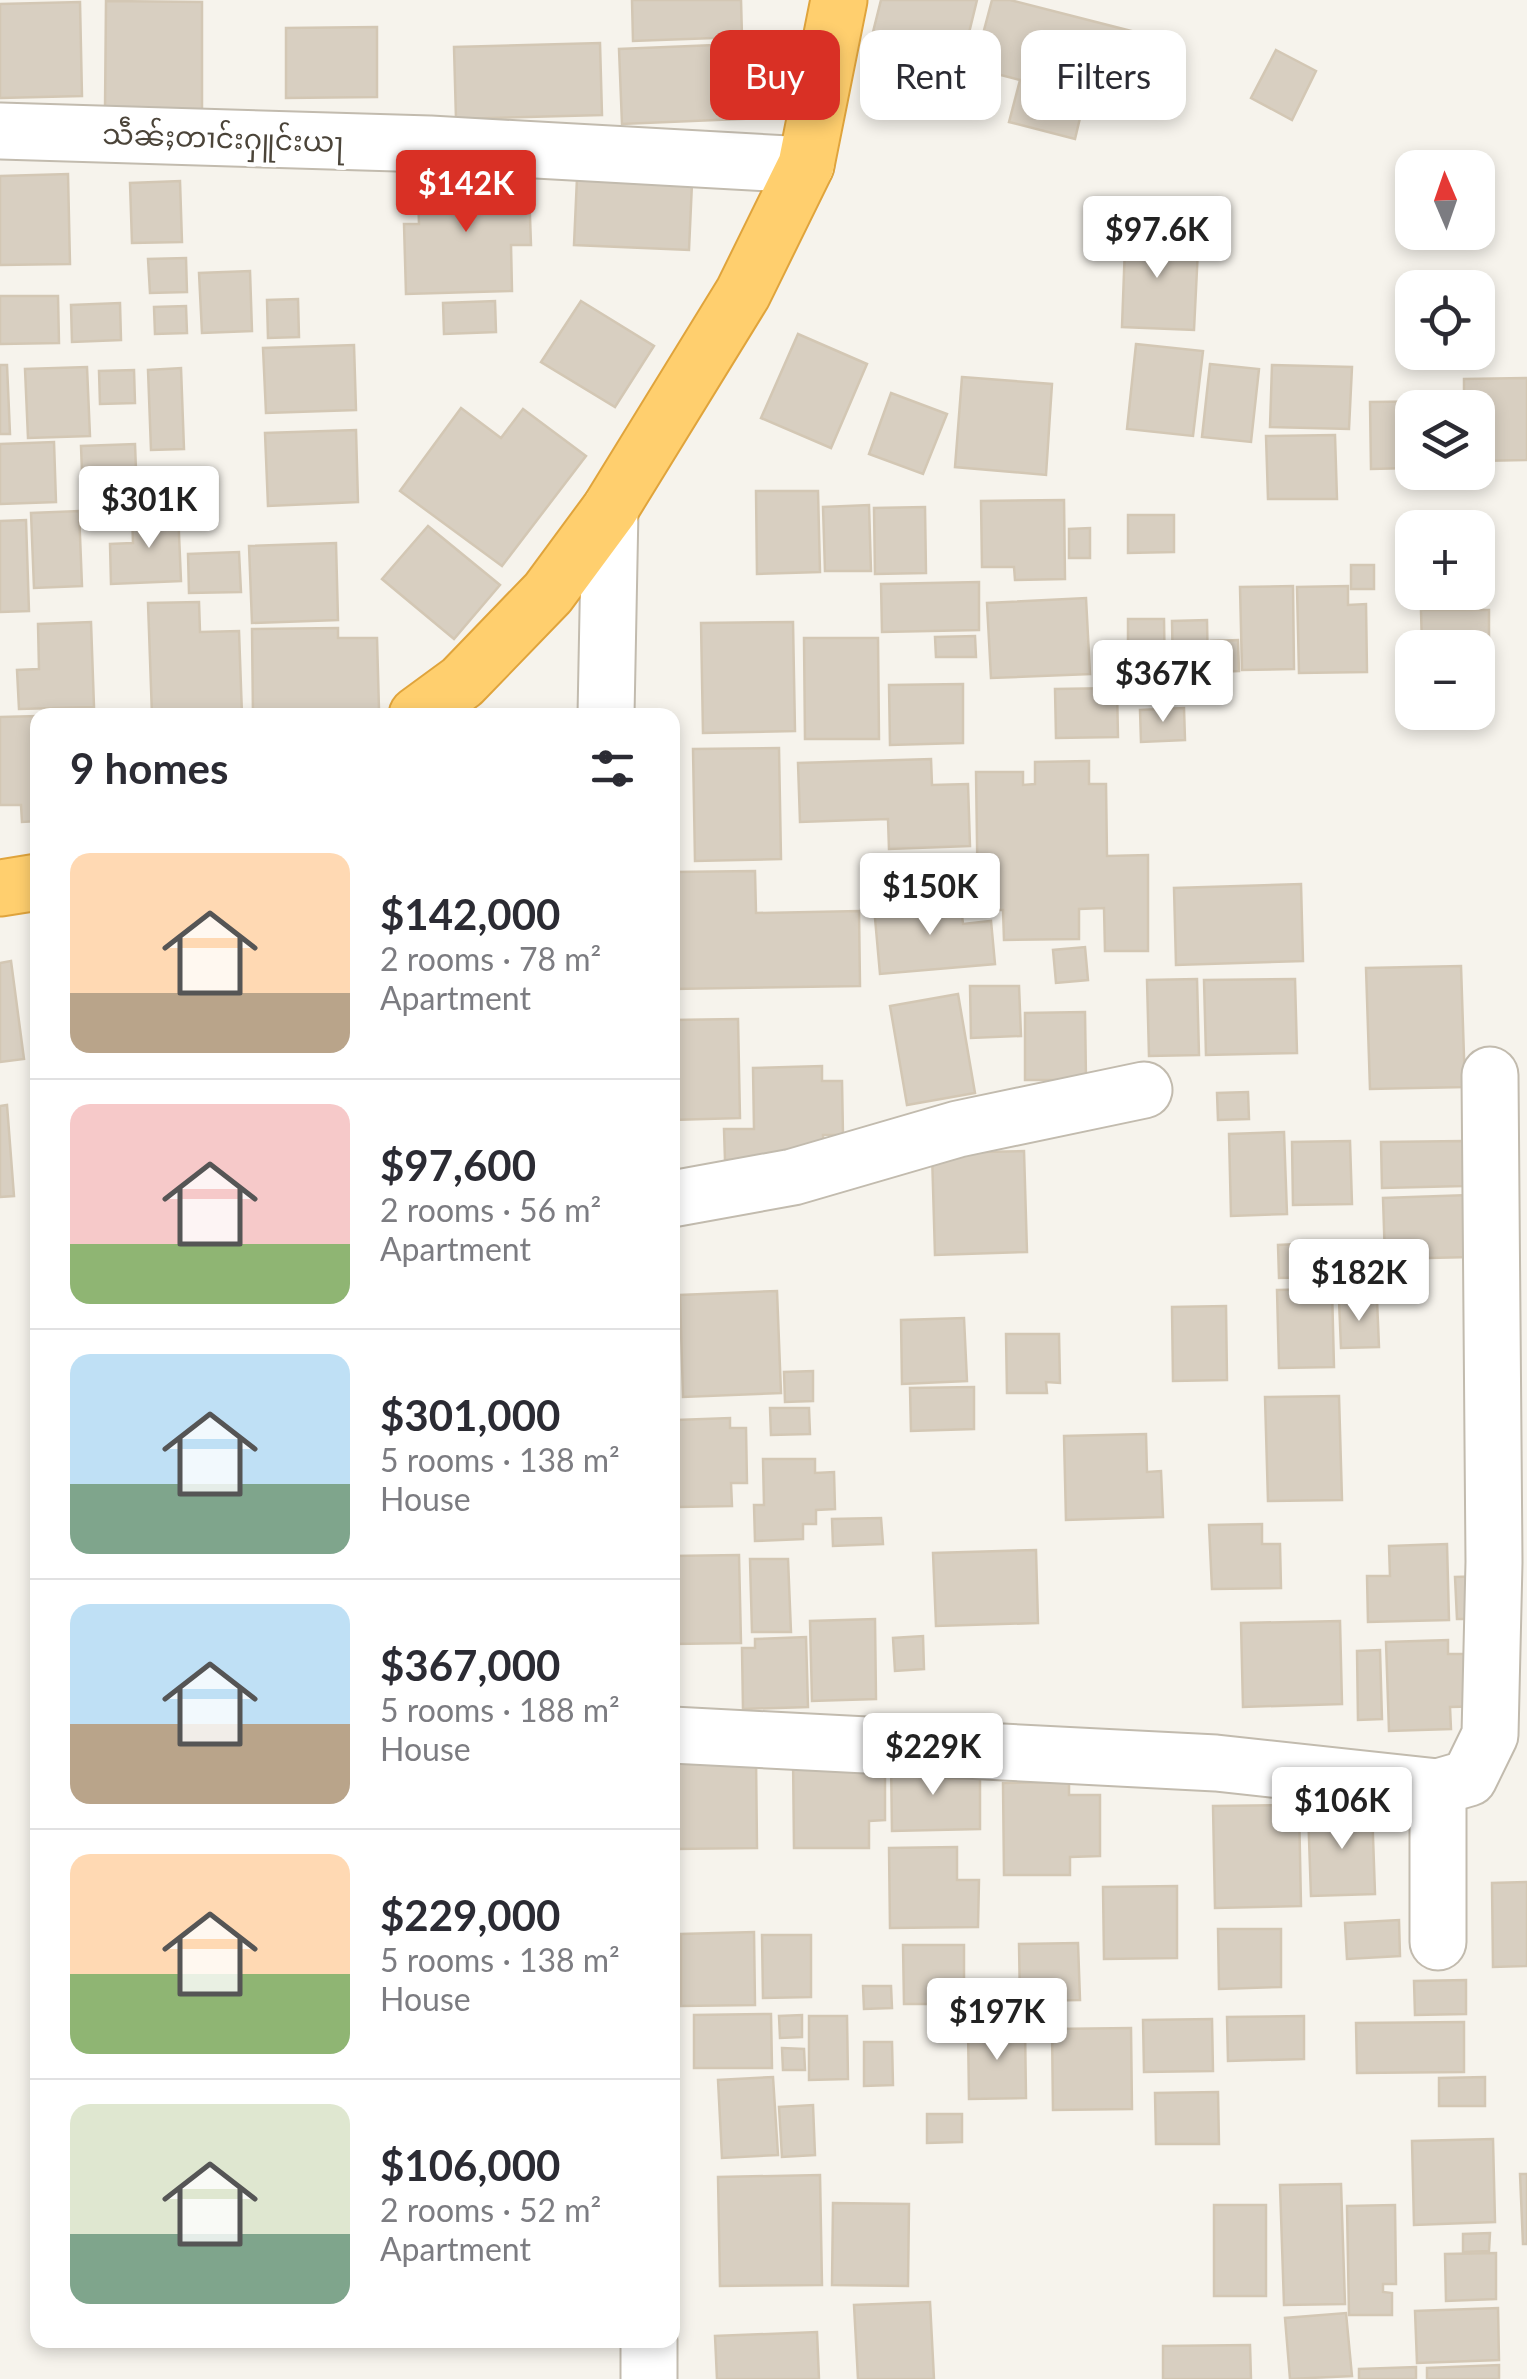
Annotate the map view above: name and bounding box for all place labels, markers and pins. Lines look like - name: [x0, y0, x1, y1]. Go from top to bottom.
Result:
- pin: $142K: [396, 150, 536, 235]
- pin: $97.6K: [1076, 196, 1238, 281]
- pin: $301K: [79, 466, 219, 551]
- pin: $367K: [1093, 640, 1233, 725]
- pin: $150K: [860, 853, 1000, 938]
- pin: $182K: [1289, 1239, 1429, 1324]
- pin: $229K: [863, 1713, 1003, 1798]
- pin: $106K: [1272, 1767, 1412, 1852]
- pin: $197K: [927, 1978, 1067, 2063]

